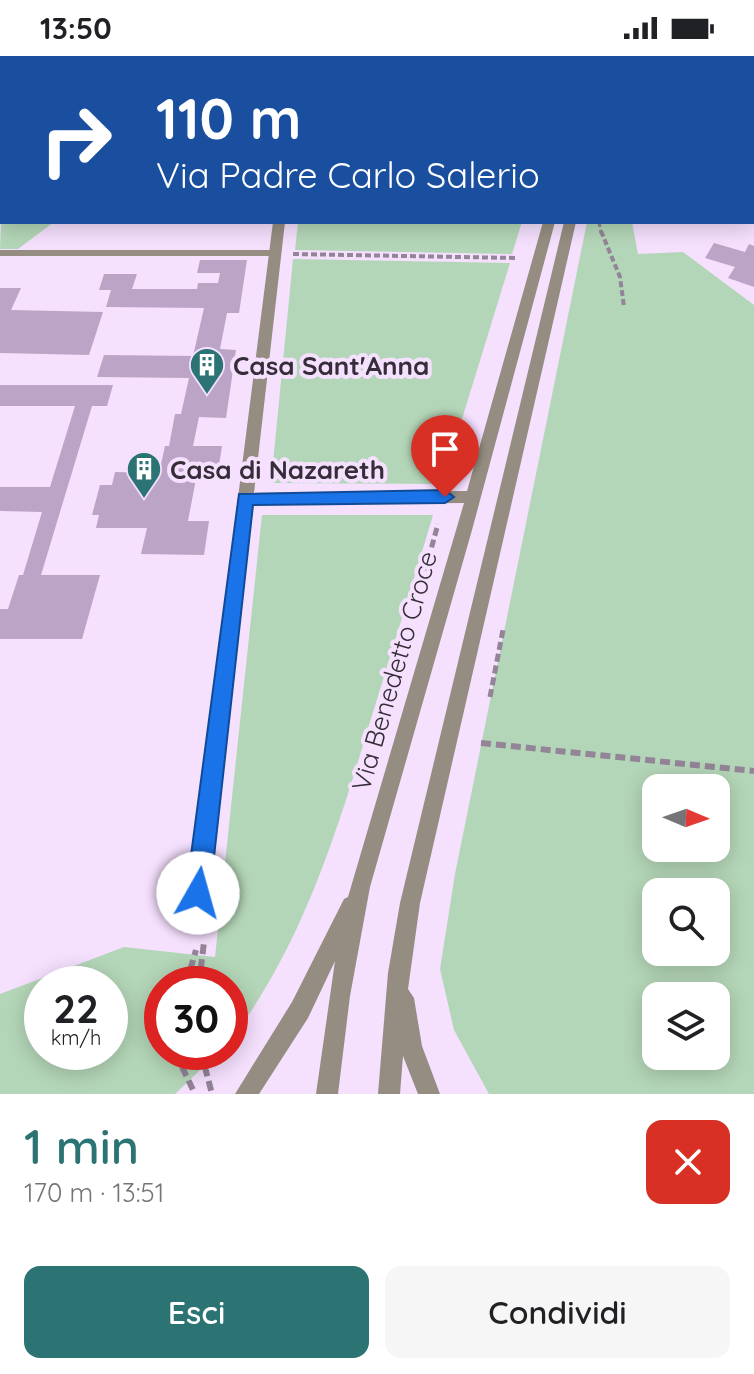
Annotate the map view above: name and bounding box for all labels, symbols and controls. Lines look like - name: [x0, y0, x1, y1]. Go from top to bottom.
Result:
- text: 13:50: [40, 9, 112, 47]
- text: 110 m: [156, 83, 301, 153]
- icon: right: [24, 88, 128, 192]
- text: Via Padre Carlo Salerio: [156, 152, 540, 197]
- building icon: Casa Sant'Anna: [188, 346, 226, 396]
- place label: Casa Sant'Anna: [233, 349, 429, 382]
- pin: [411, 415, 479, 497]
- icon: arrive: [423, 427, 467, 471]
- building icon: Casa di Nazareth: [125, 450, 163, 500]
- place label: Casa di Nazareth: [170, 453, 385, 486]
- street label: Via Benedetto Croce: [344, 547, 444, 795]
- north arrow: [642, 774, 730, 862]
- map controls: [642, 774, 730, 1070]
- position arrow: [156, 851, 240, 935]
- button: search: [642, 878, 730, 966]
- speed limit sign: 30: [144, 966, 248, 1070]
- button: layers: [642, 982, 730, 1070]
- text: 22: [53, 983, 99, 1033]
- text: km/h: [51, 1025, 101, 1050]
- text: 1 min: [24, 1116, 139, 1176]
- button: close: [646, 1120, 730, 1204]
- text: 170 m · 13:51: [24, 1176, 164, 1209]
- button: Esci: [24, 1266, 369, 1358]
- button: Condividi: [385, 1266, 730, 1358]

